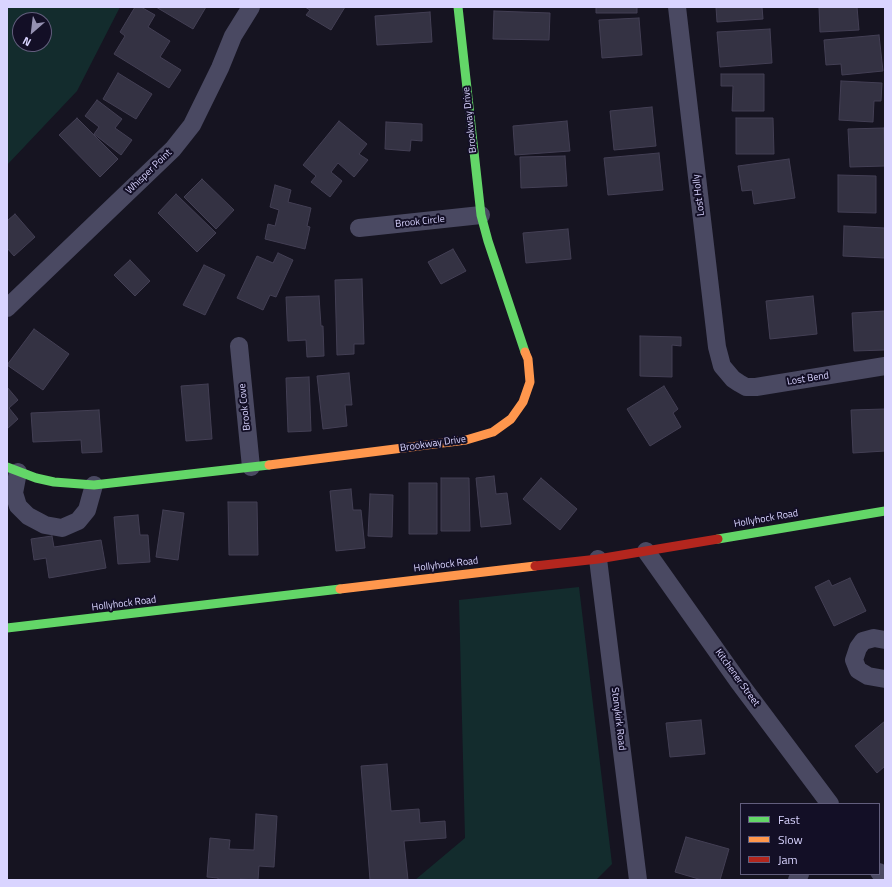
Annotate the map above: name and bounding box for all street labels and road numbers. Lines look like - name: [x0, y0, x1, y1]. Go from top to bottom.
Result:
- street label: Brookway Drive: [461, 86, 479, 154]
- street label: Whisper Point: [124, 147, 174, 197]
- street label: Lost Holly: [690, 174, 708, 216]
- street label: Brook Circle: [395, 213, 445, 231]
- street label: Lost Bend: [786, 370, 830, 388]
- street label: Brook Cove: [237, 383, 253, 431]
- street label: Brookway Drive: [399, 433, 467, 455]
- street label: Hollyhock Road: [733, 507, 799, 531]
- street label: Hollyhock Road: [413, 555, 479, 575]
- street label: Hollyhock Road: [91, 594, 157, 614]
- street label: Kitchener Street: [712, 647, 762, 709]
- street label: Stonykirk Road: [608, 687, 628, 751]

